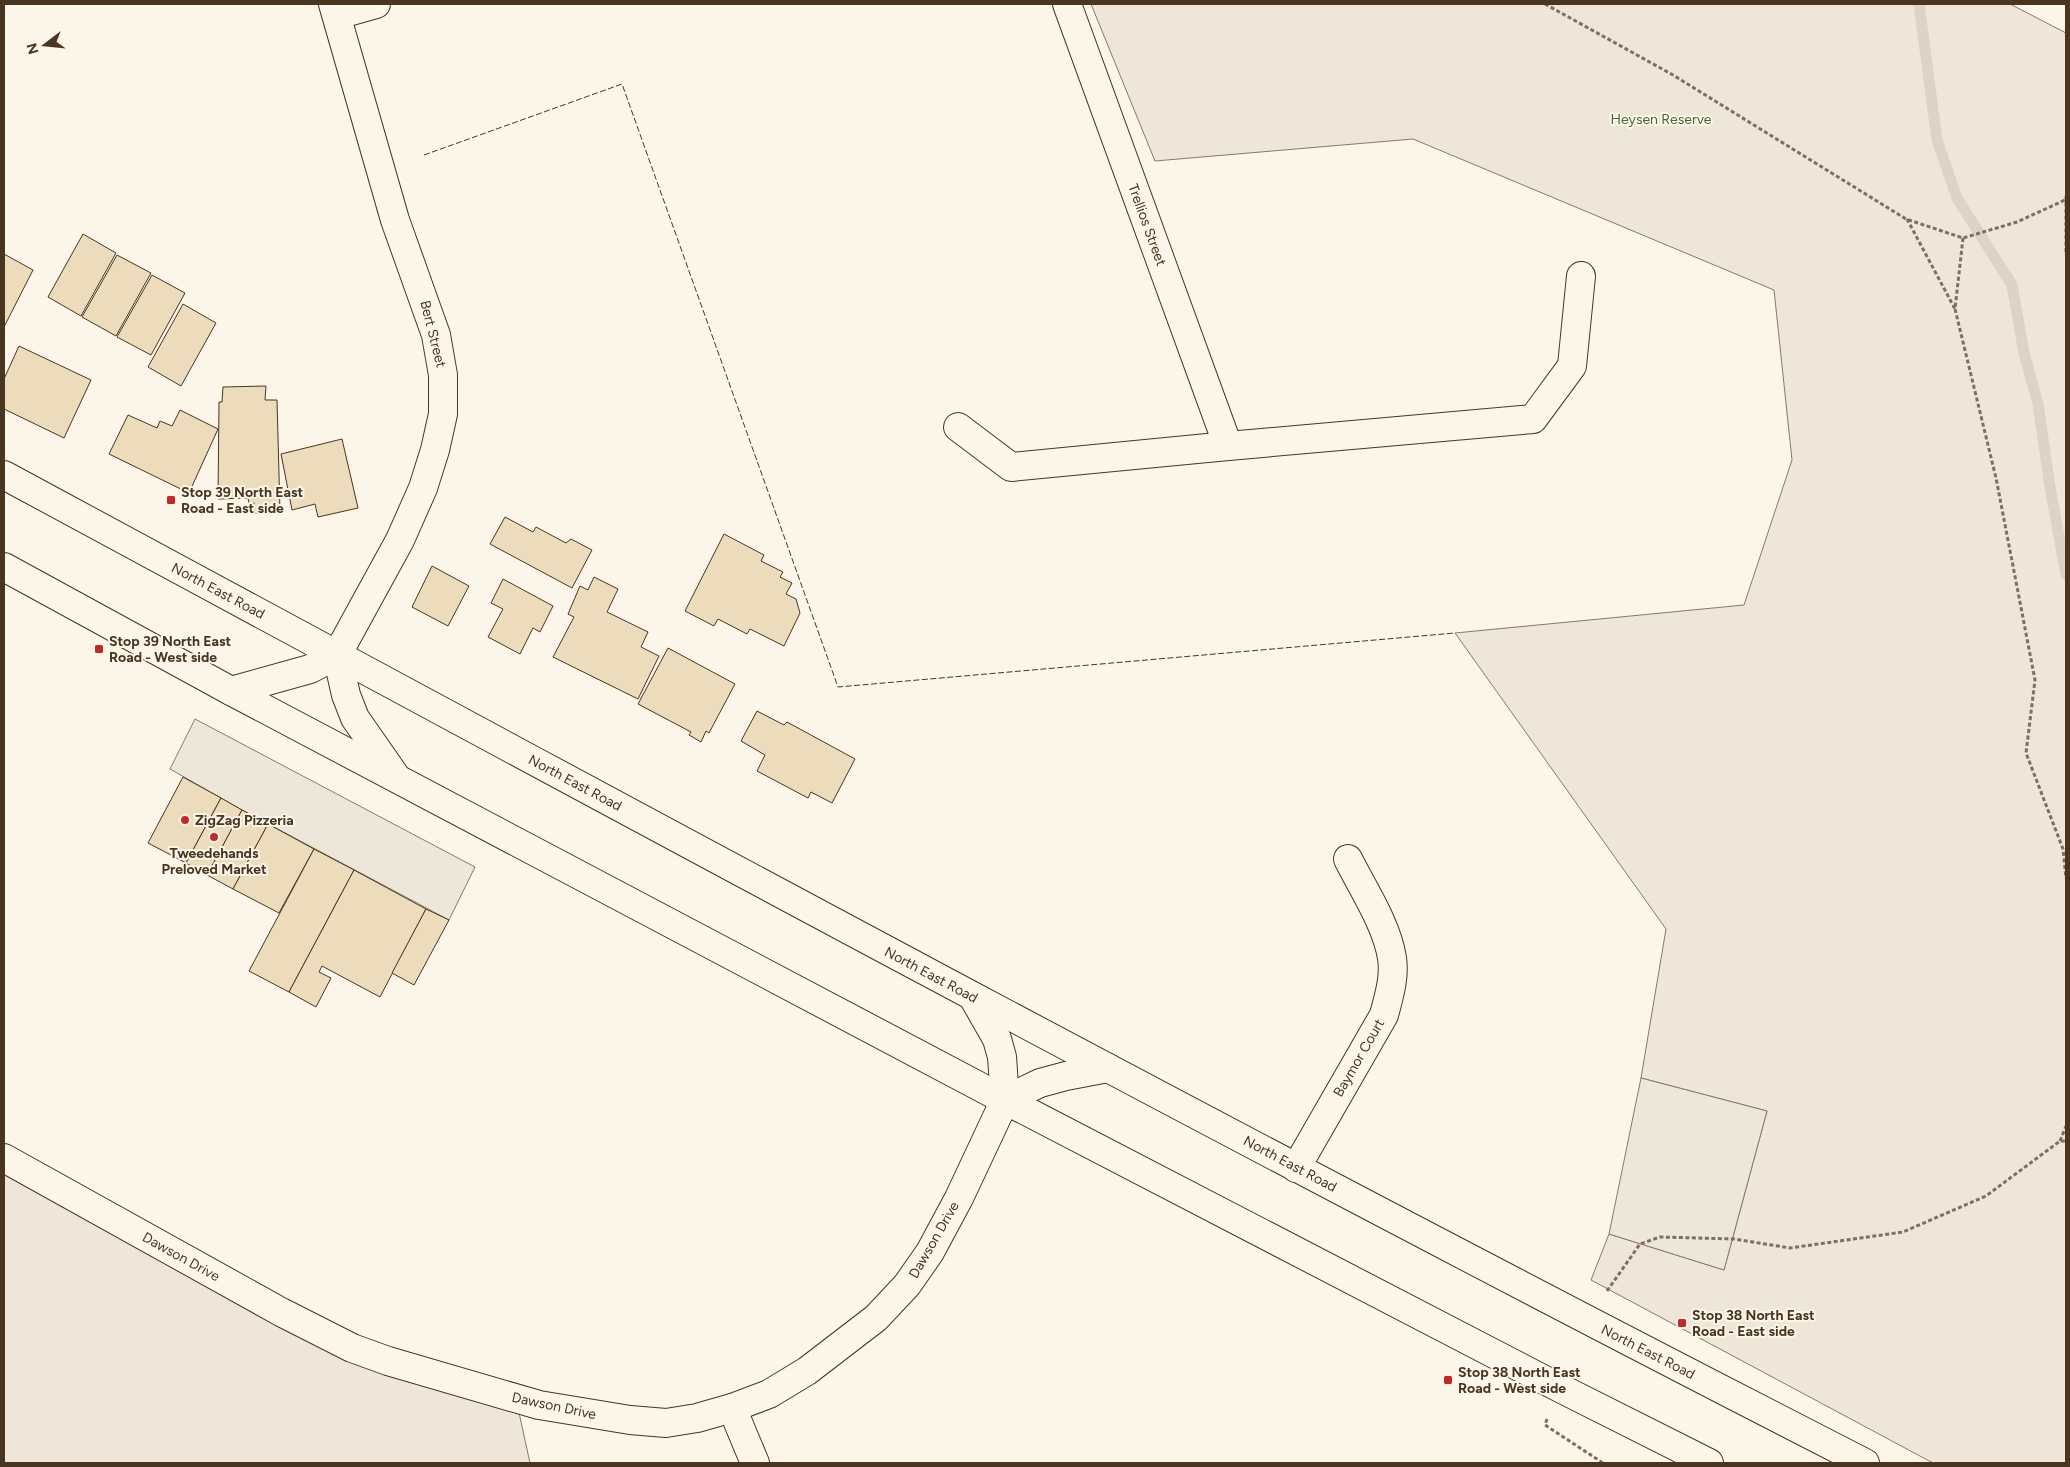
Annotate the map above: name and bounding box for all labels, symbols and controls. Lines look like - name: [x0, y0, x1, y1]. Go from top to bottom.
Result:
- north arrow: [20, 20, 70, 70]
- text: N: [23, 41, 43, 56]
- park label: Heysen Reserve: [1611, 111, 1712, 128]
- street label: Trellios Street: [1124, 182, 1170, 268]
- street label: Bert Street: [416, 299, 450, 369]
- place label: Stop 39 North East Road - East side: [181, 484, 304, 517]
- marker: Stop 39 North East Road - East side: [165, 494, 177, 506]
- street label: North East Road: [168, 559, 268, 623]
- place label: Stop 39 North East Road - West side: [109, 633, 232, 666]
- marker: Stop 39 North East Road - West side: [93, 643, 105, 655]
- street label: North East Road: [525, 751, 625, 815]
- place label: ZigZag Pizzeria: [195, 812, 294, 829]
- marker: ZigZag Pizzeria: [179, 814, 191, 826]
- marker: Tweedehands Preloved Market: [208, 831, 220, 843]
- place label: Tweedehands Preloved Market: [161, 845, 267, 878]
- street label: North East Road: [881, 943, 981, 1007]
- street label: Baymor Court: [1330, 1016, 1388, 1100]
- street label: North East Road: [1240, 1132, 1340, 1196]
- street label: Dawson Drive: [905, 1198, 963, 1281]
- street label: Dawson Drive: [139, 1229, 223, 1285]
- place label: Stop 38 North East Road - East side: [1692, 1307, 1815, 1340]
- marker: Stop 38 North East Road - East side: [1676, 1317, 1688, 1329]
- street label: North East Road: [1598, 1321, 1698, 1383]
- place label: Stop 38 North East Road - West side: [1458, 1364, 1581, 1397]
- marker: Stop 38 North East Road - West side: [1442, 1374, 1454, 1386]
- street label: Dawson Drive: [510, 1389, 598, 1423]

